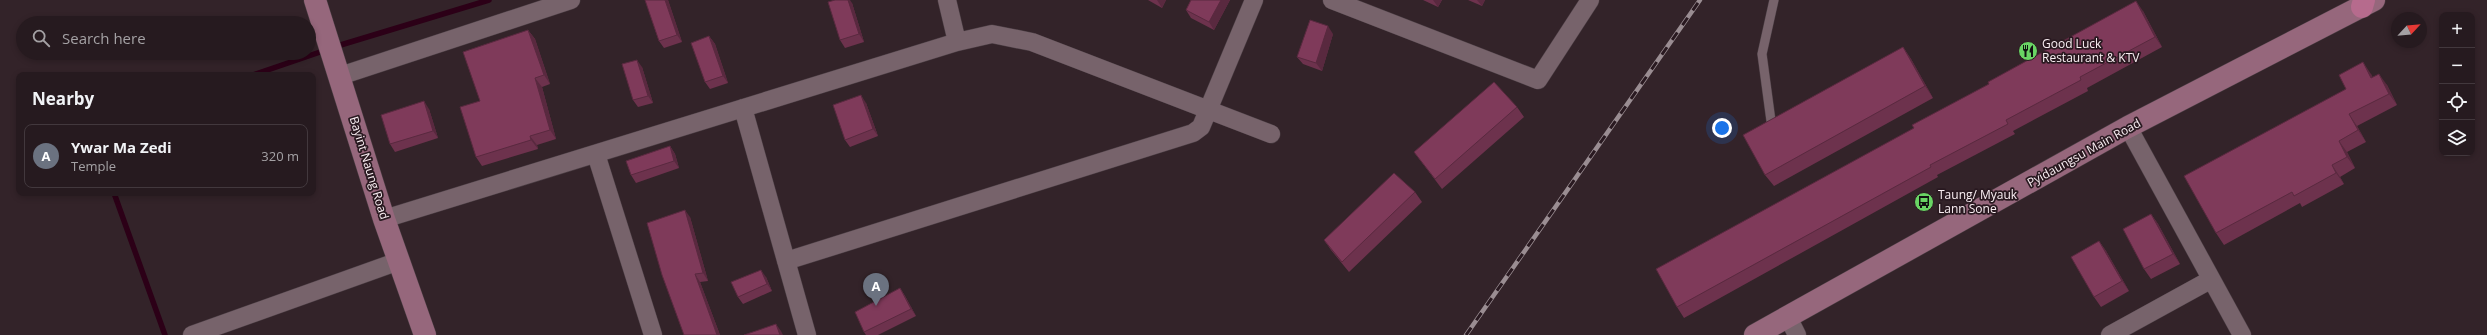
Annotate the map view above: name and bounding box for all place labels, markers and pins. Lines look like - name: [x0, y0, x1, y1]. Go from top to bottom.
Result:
- place label: Good Luck Restaurant & KTV: [2042, 35, 2140, 66]
- restaurant icon: Good Luck Restaurant & KTV: [2017, 40, 2039, 62]
- place label: Taung/ Myauk Lann Sone: [1938, 186, 2018, 217]
- bus stop icon: Taung/ Myauk Lann Sone: [1913, 191, 1935, 213]
- pin: A: [863, 273, 889, 306]

